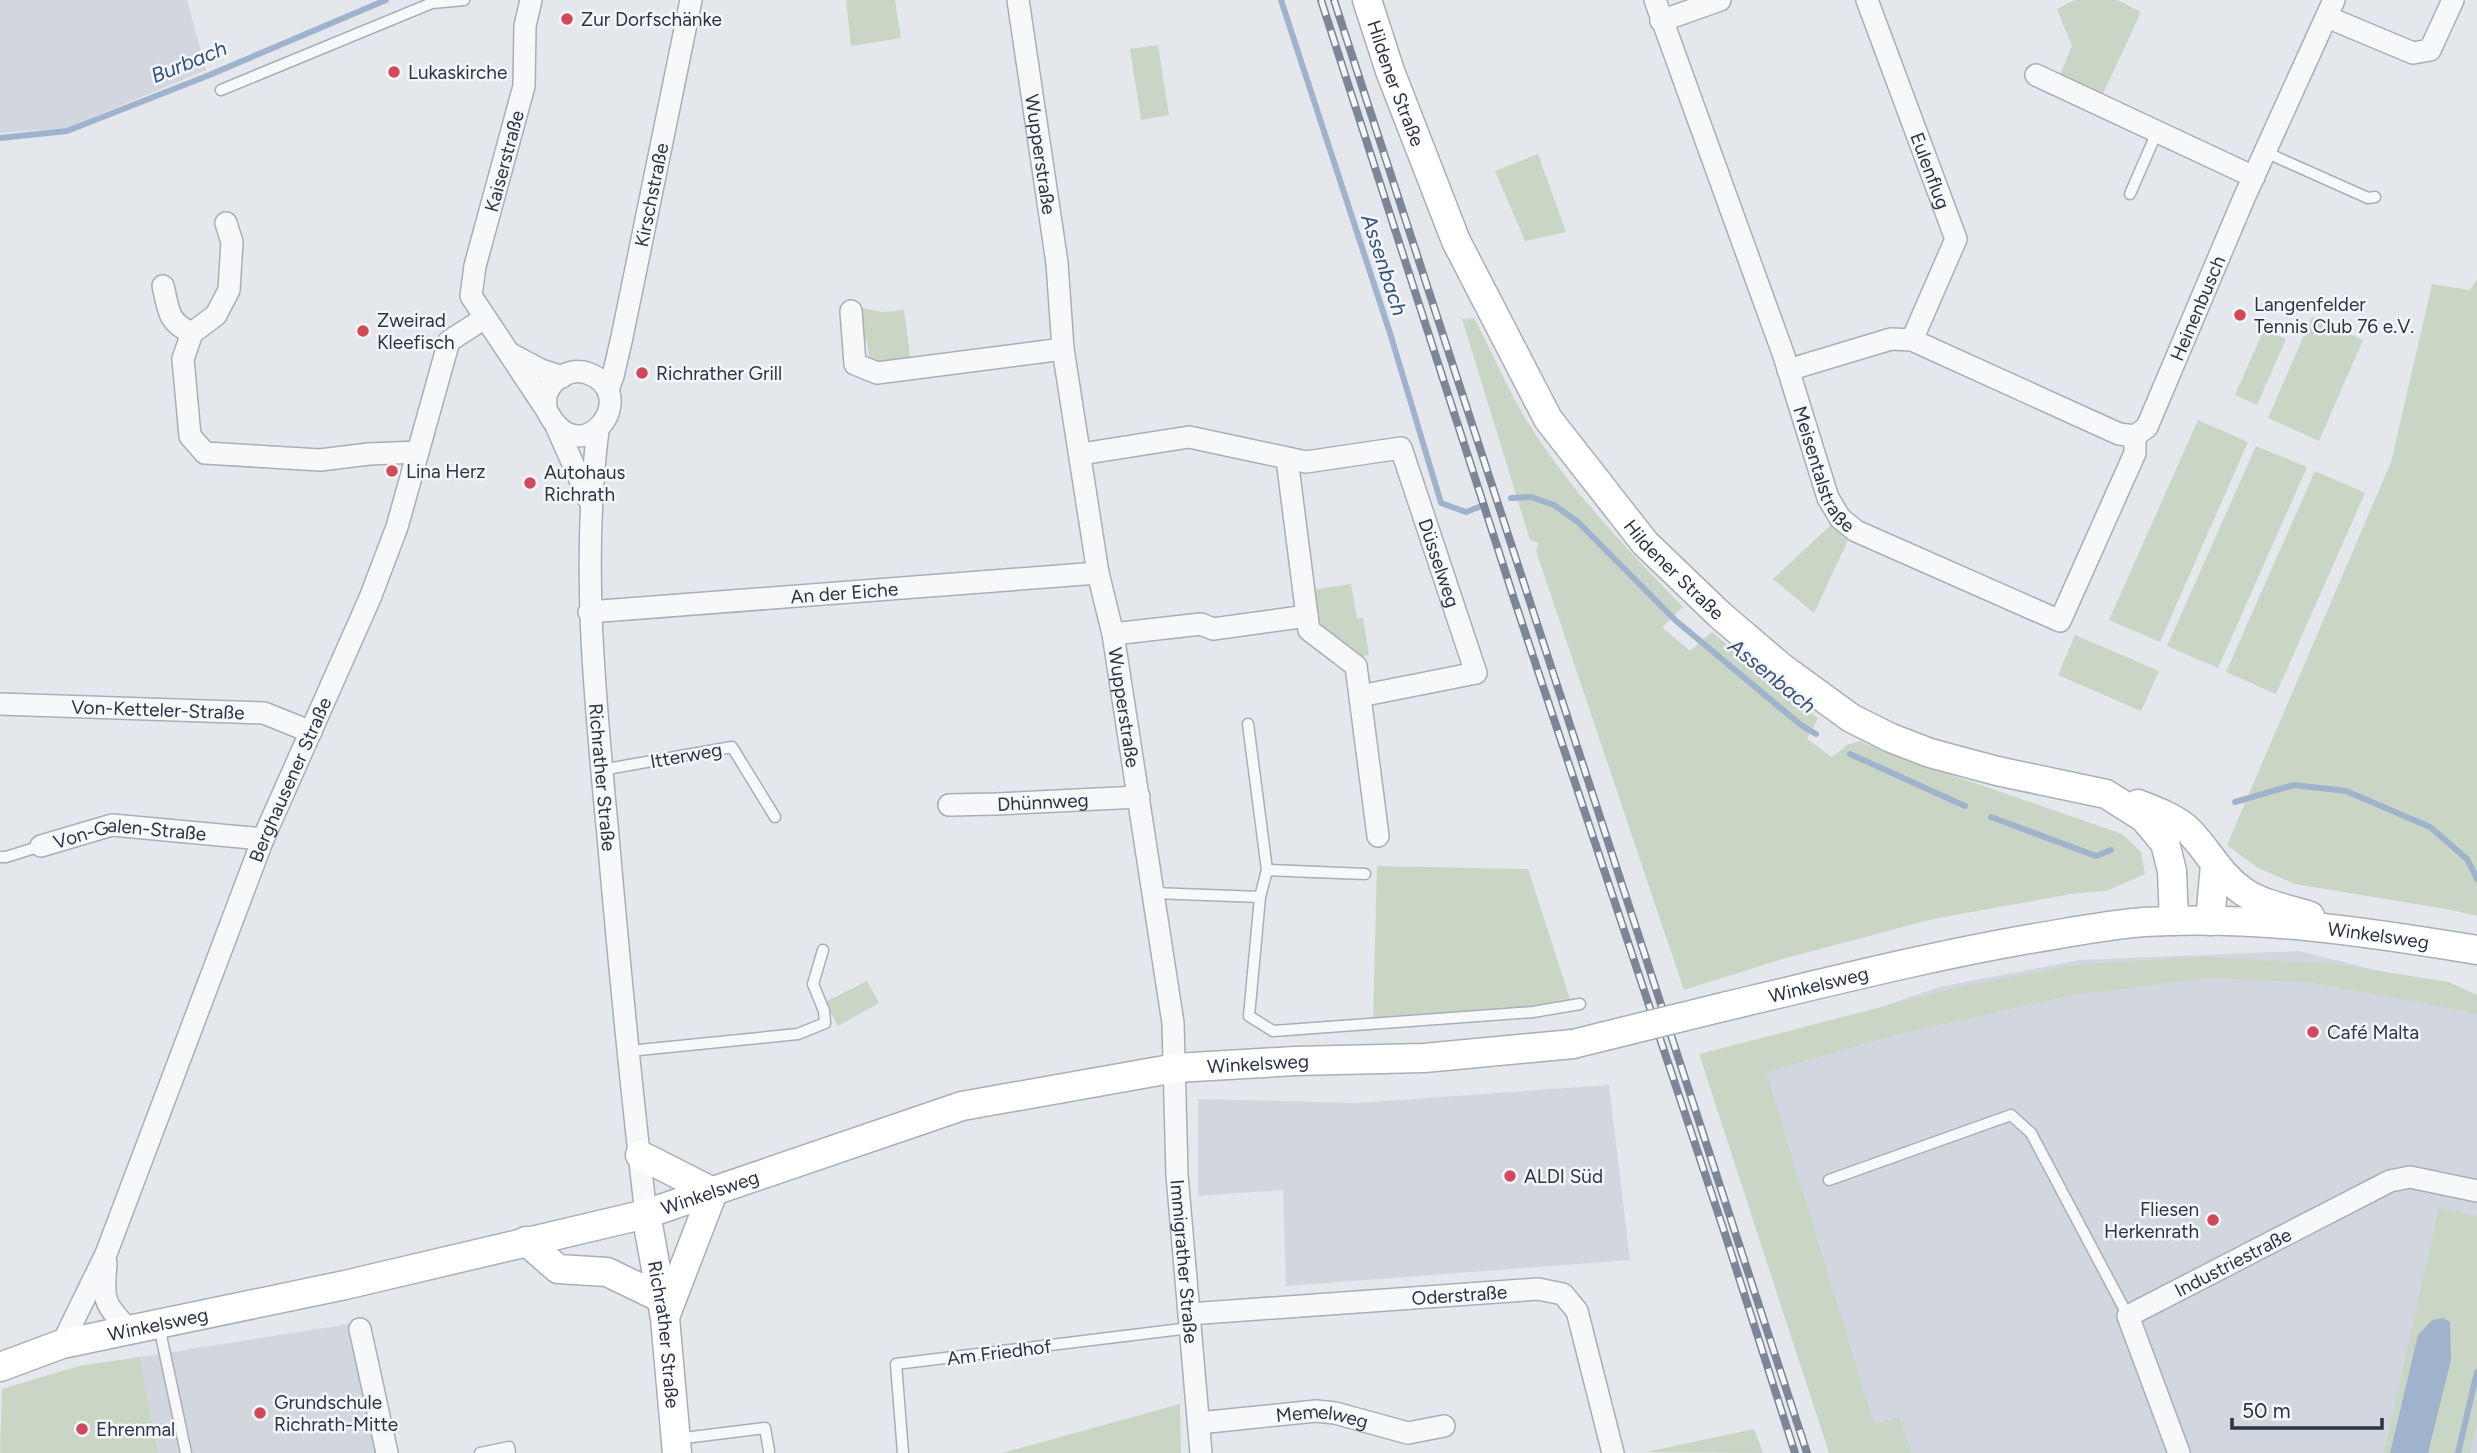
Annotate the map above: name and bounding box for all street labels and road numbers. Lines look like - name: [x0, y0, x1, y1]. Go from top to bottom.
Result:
- street label: Hildener Straße: [1362, 17, 1429, 150]
- street label: Wupperstraße: [1020, 93, 1061, 216]
- street label: Kaiserstraße: [480, 108, 529, 215]
- street label: Eulenflug: [1905, 129, 1955, 212]
- street label: Kirschstraße: [630, 141, 673, 249]
- street label: Heinenbusch: [2165, 252, 2230, 365]
- street label: Meisentalstraße: [1788, 403, 1859, 537]
- street label: Hildener Straße: [1619, 515, 1729, 625]
- street label: Düsselweg: [1413, 516, 1464, 610]
- street label: An der Eiche: [790, 577, 899, 609]
- street label: Wupperstraße: [1103, 646, 1144, 769]
- street label: Berghausener Straße: [244, 694, 336, 866]
- street label: Von-Ketteler-Straße: [71, 695, 245, 724]
- street label: Richrather Straße: [584, 702, 620, 852]
- street label: Itterweg: [648, 738, 724, 773]
- street label: Dhünnweg: [997, 788, 1089, 816]
- street label: Von-Galen-Straße: [51, 814, 207, 854]
- street label: Winkelsweg: [2327, 917, 2431, 954]
- street label: Winkelsweg: [1766, 962, 1871, 1008]
- street label: Winkelsweg: [1207, 1050, 1309, 1078]
- street label: Winkelsweg: [658, 1165, 762, 1220]
- street label: Immigrather Straße: [1165, 1178, 1202, 1344]
- street label: Industriestraße: [2171, 1223, 2295, 1302]
- street label: Richrather Straße: [643, 1259, 684, 1409]
- street label: Oderstraße: [1411, 1280, 1508, 1310]
- street label: Winkelsweg: [106, 1303, 210, 1346]
- street label: Am Friedhof: [946, 1335, 1052, 1370]
- street label: Memelweg: [1275, 1400, 1371, 1434]

